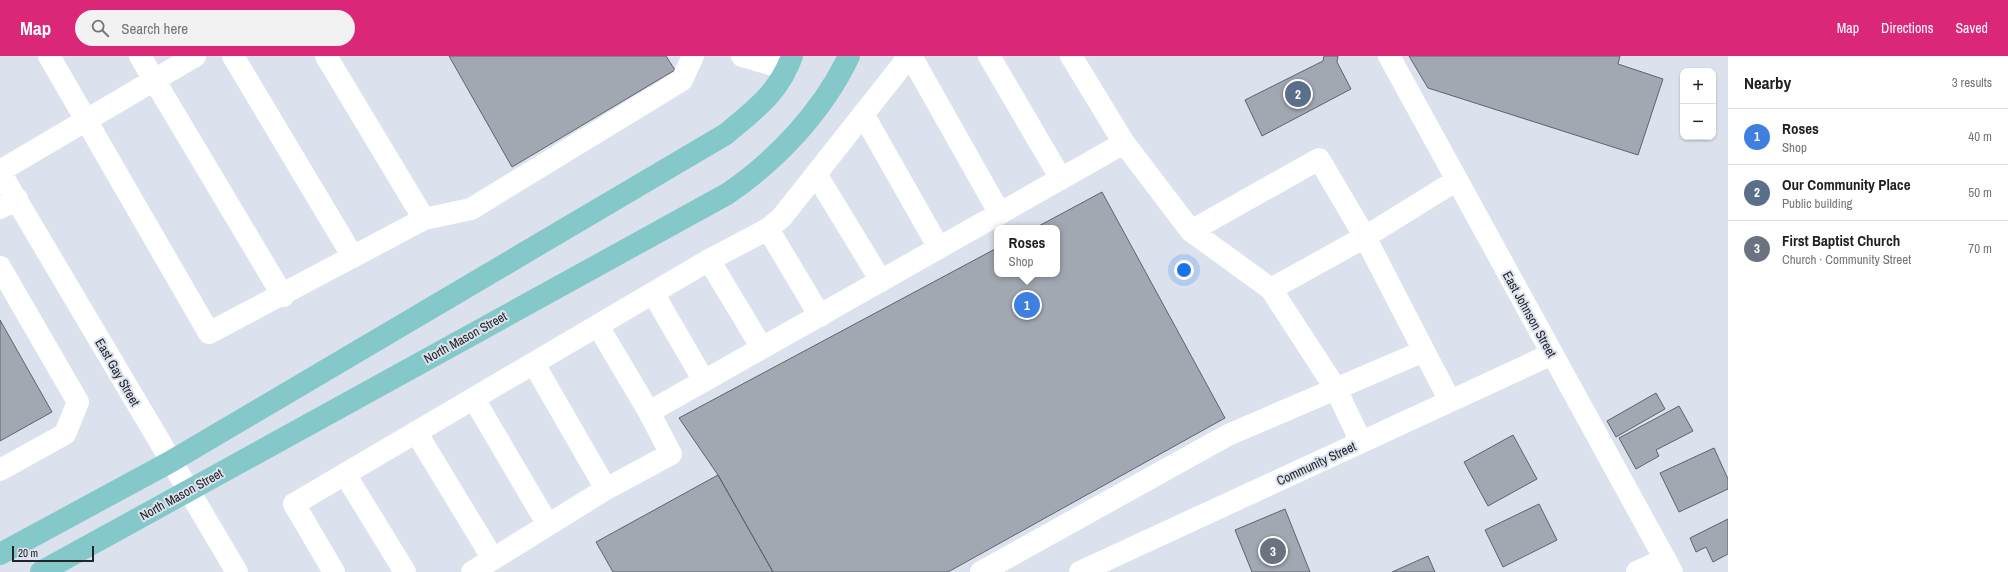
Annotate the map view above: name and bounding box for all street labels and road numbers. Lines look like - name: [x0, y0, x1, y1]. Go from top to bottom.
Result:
- street label: East Johnson Street: [1499, 268, 1560, 360]
- street label: North Mason Street: [421, 308, 510, 367]
- street label: East Gay Street: [91, 335, 144, 409]
- street label: Community Street: [1274, 438, 1359, 489]
- street label: North Mason Street: [137, 465, 226, 524]

